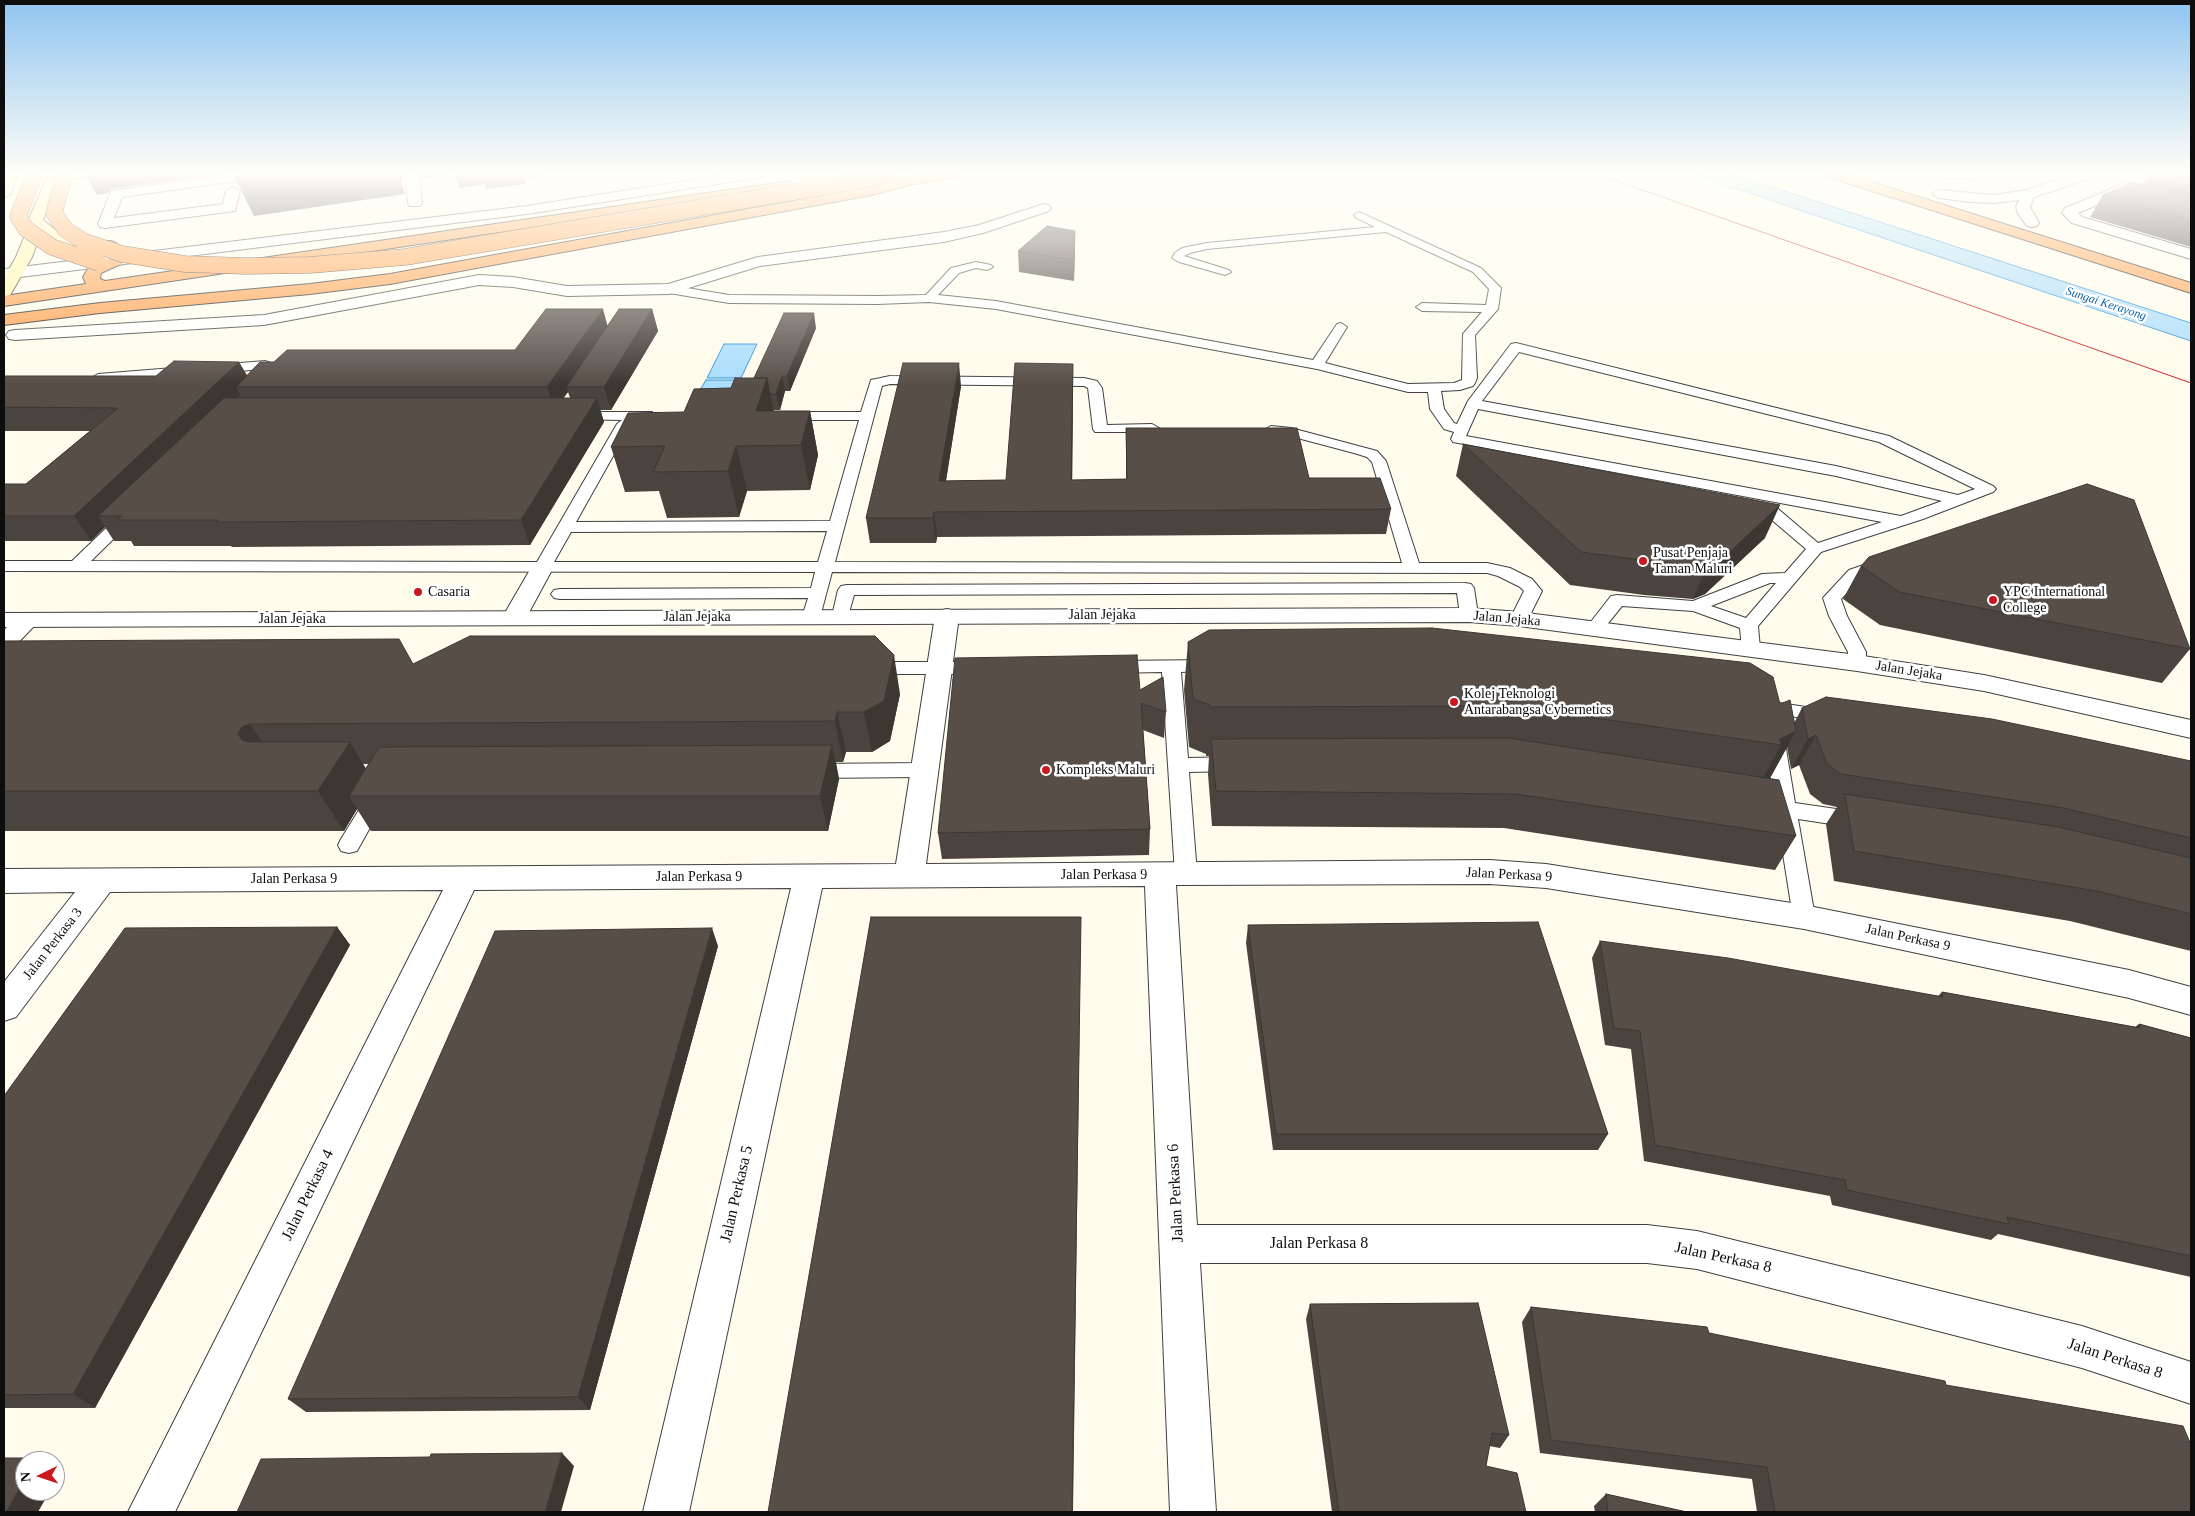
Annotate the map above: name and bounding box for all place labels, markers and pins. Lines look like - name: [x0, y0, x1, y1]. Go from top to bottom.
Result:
- place label: Pusat Penjaja Taman Maluri: [1653, 545, 1732, 578]
- marker: Pusat Penjaja Taman Maluri: [1637, 555, 1649, 567]
- place label: Casaria: [428, 584, 470, 600]
- place label: YPC International College: [2003, 584, 2105, 616]
- marker: Casaria: [412, 586, 424, 598]
- marker: YPC International College: [1987, 594, 1999, 606]
- place label: Kolej Teknologi Antarabangsa Cybernetics: [1464, 686, 1611, 719]
- marker: Kolej Teknologi Antarabangsa Cybernetics: [1448, 696, 1460, 708]
- place label: Kompleks Maluri: [1056, 762, 1155, 778]
- marker: Kompleks Maluri: [1040, 764, 1052, 776]

